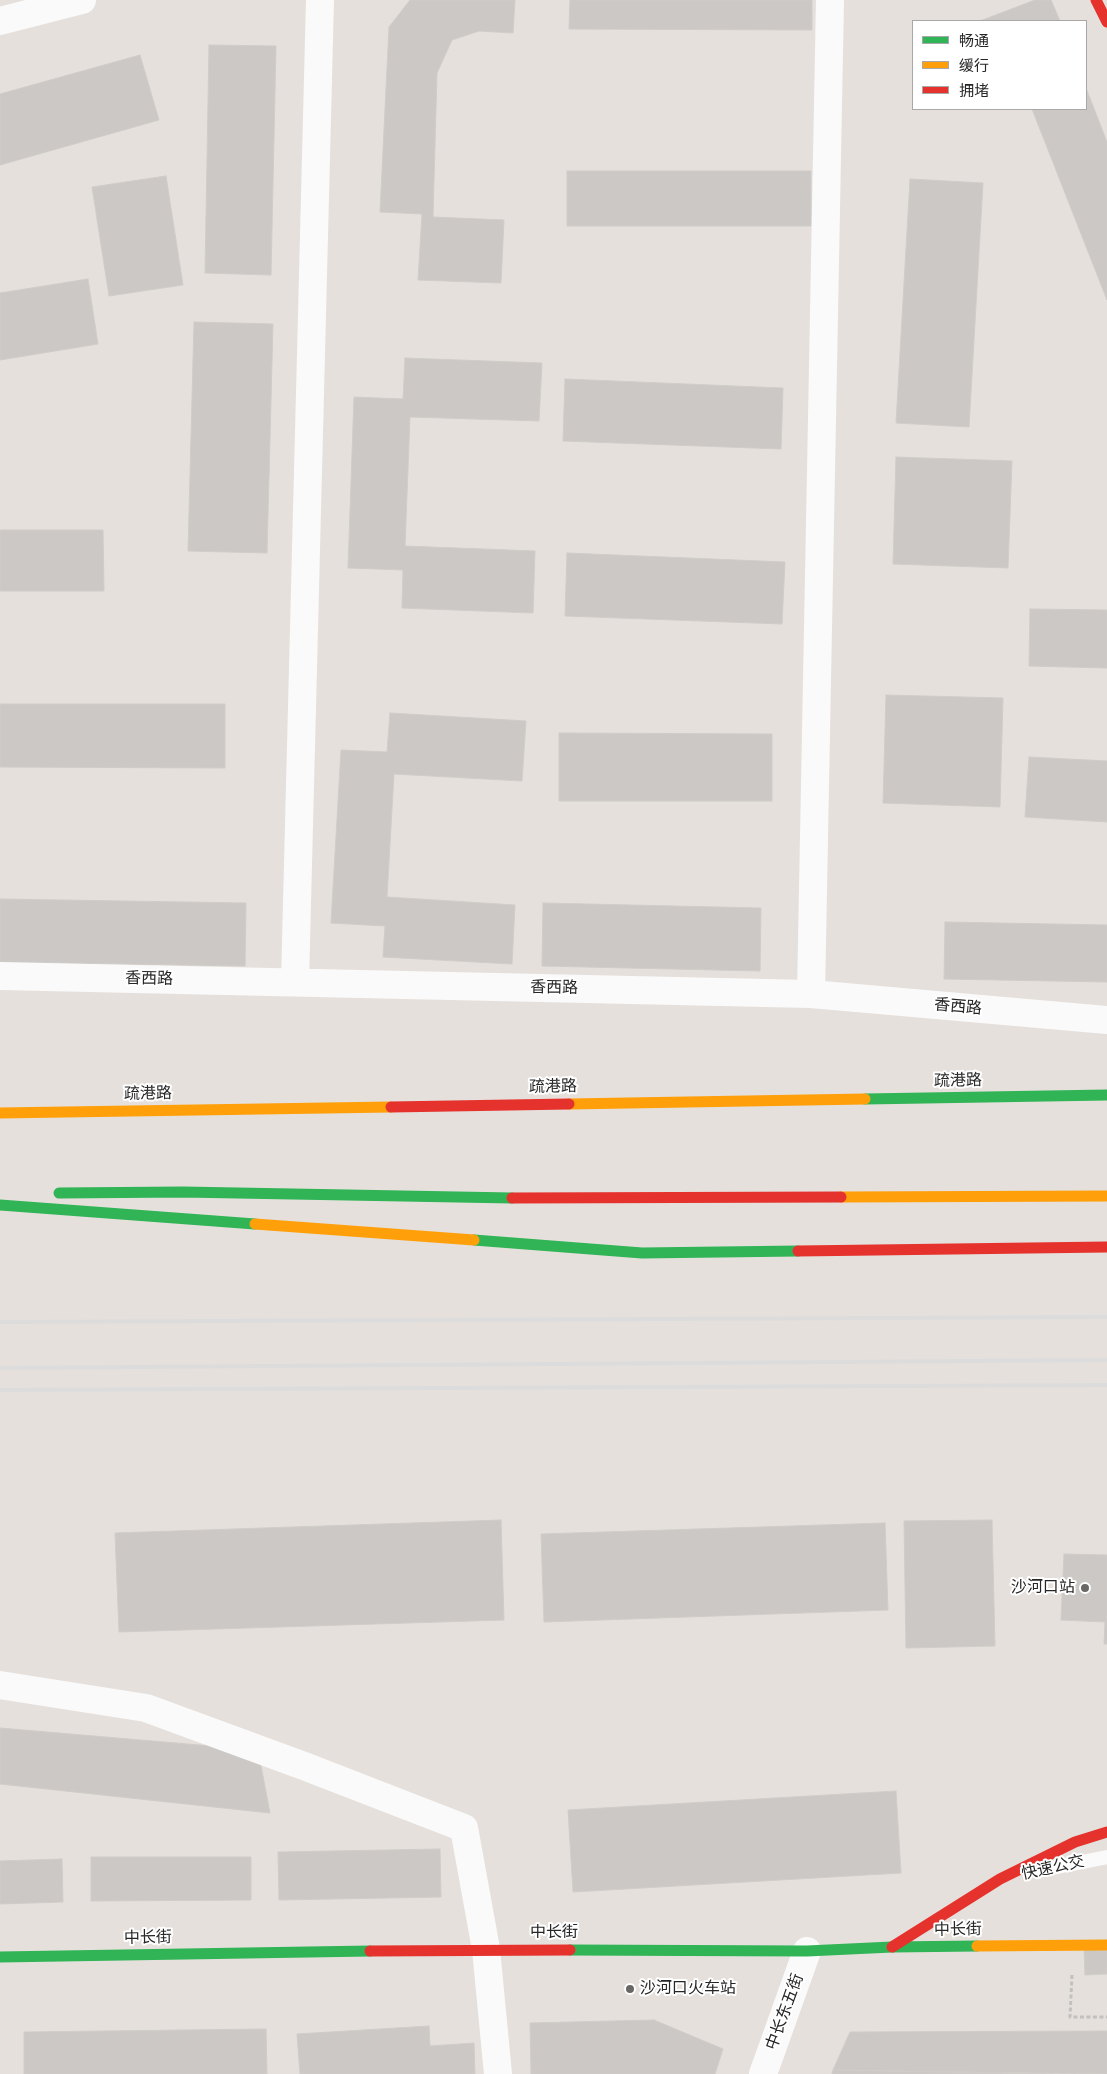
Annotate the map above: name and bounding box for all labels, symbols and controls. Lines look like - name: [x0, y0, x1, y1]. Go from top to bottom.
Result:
- legend: [912, 20, 1087, 110]
- text: 畅通: [959, 32, 989, 50]
- text: 缓行: [959, 57, 989, 75]
- text: 拥堵: [959, 82, 989, 100]
- street label: 香西路: [125, 969, 173, 989]
- street label: 香西路: [530, 978, 578, 998]
- street label: 香西路: [933, 995, 983, 1019]
- street label: 疏港路: [934, 1071, 982, 1091]
- street label: 疏港路: [529, 1077, 577, 1097]
- street label: 疏港路: [124, 1084, 172, 1104]
- place label: 沙河口站: [1011, 1578, 1075, 1598]
- marker: 沙河口站: [1079, 1582, 1091, 1594]
- street label: 快速公交: [1020, 1852, 1086, 1884]
- street label: 中长街: [934, 1920, 982, 1940]
- street label: 中长街: [530, 1923, 578, 1943]
- street label: 中长街: [124, 1928, 172, 1948]
- street label: 中长东五街: [762, 1971, 808, 2053]
- place label: 沙河口火车站: [640, 1979, 736, 1999]
- marker: 沙河口火车站: [624, 1983, 636, 1995]

